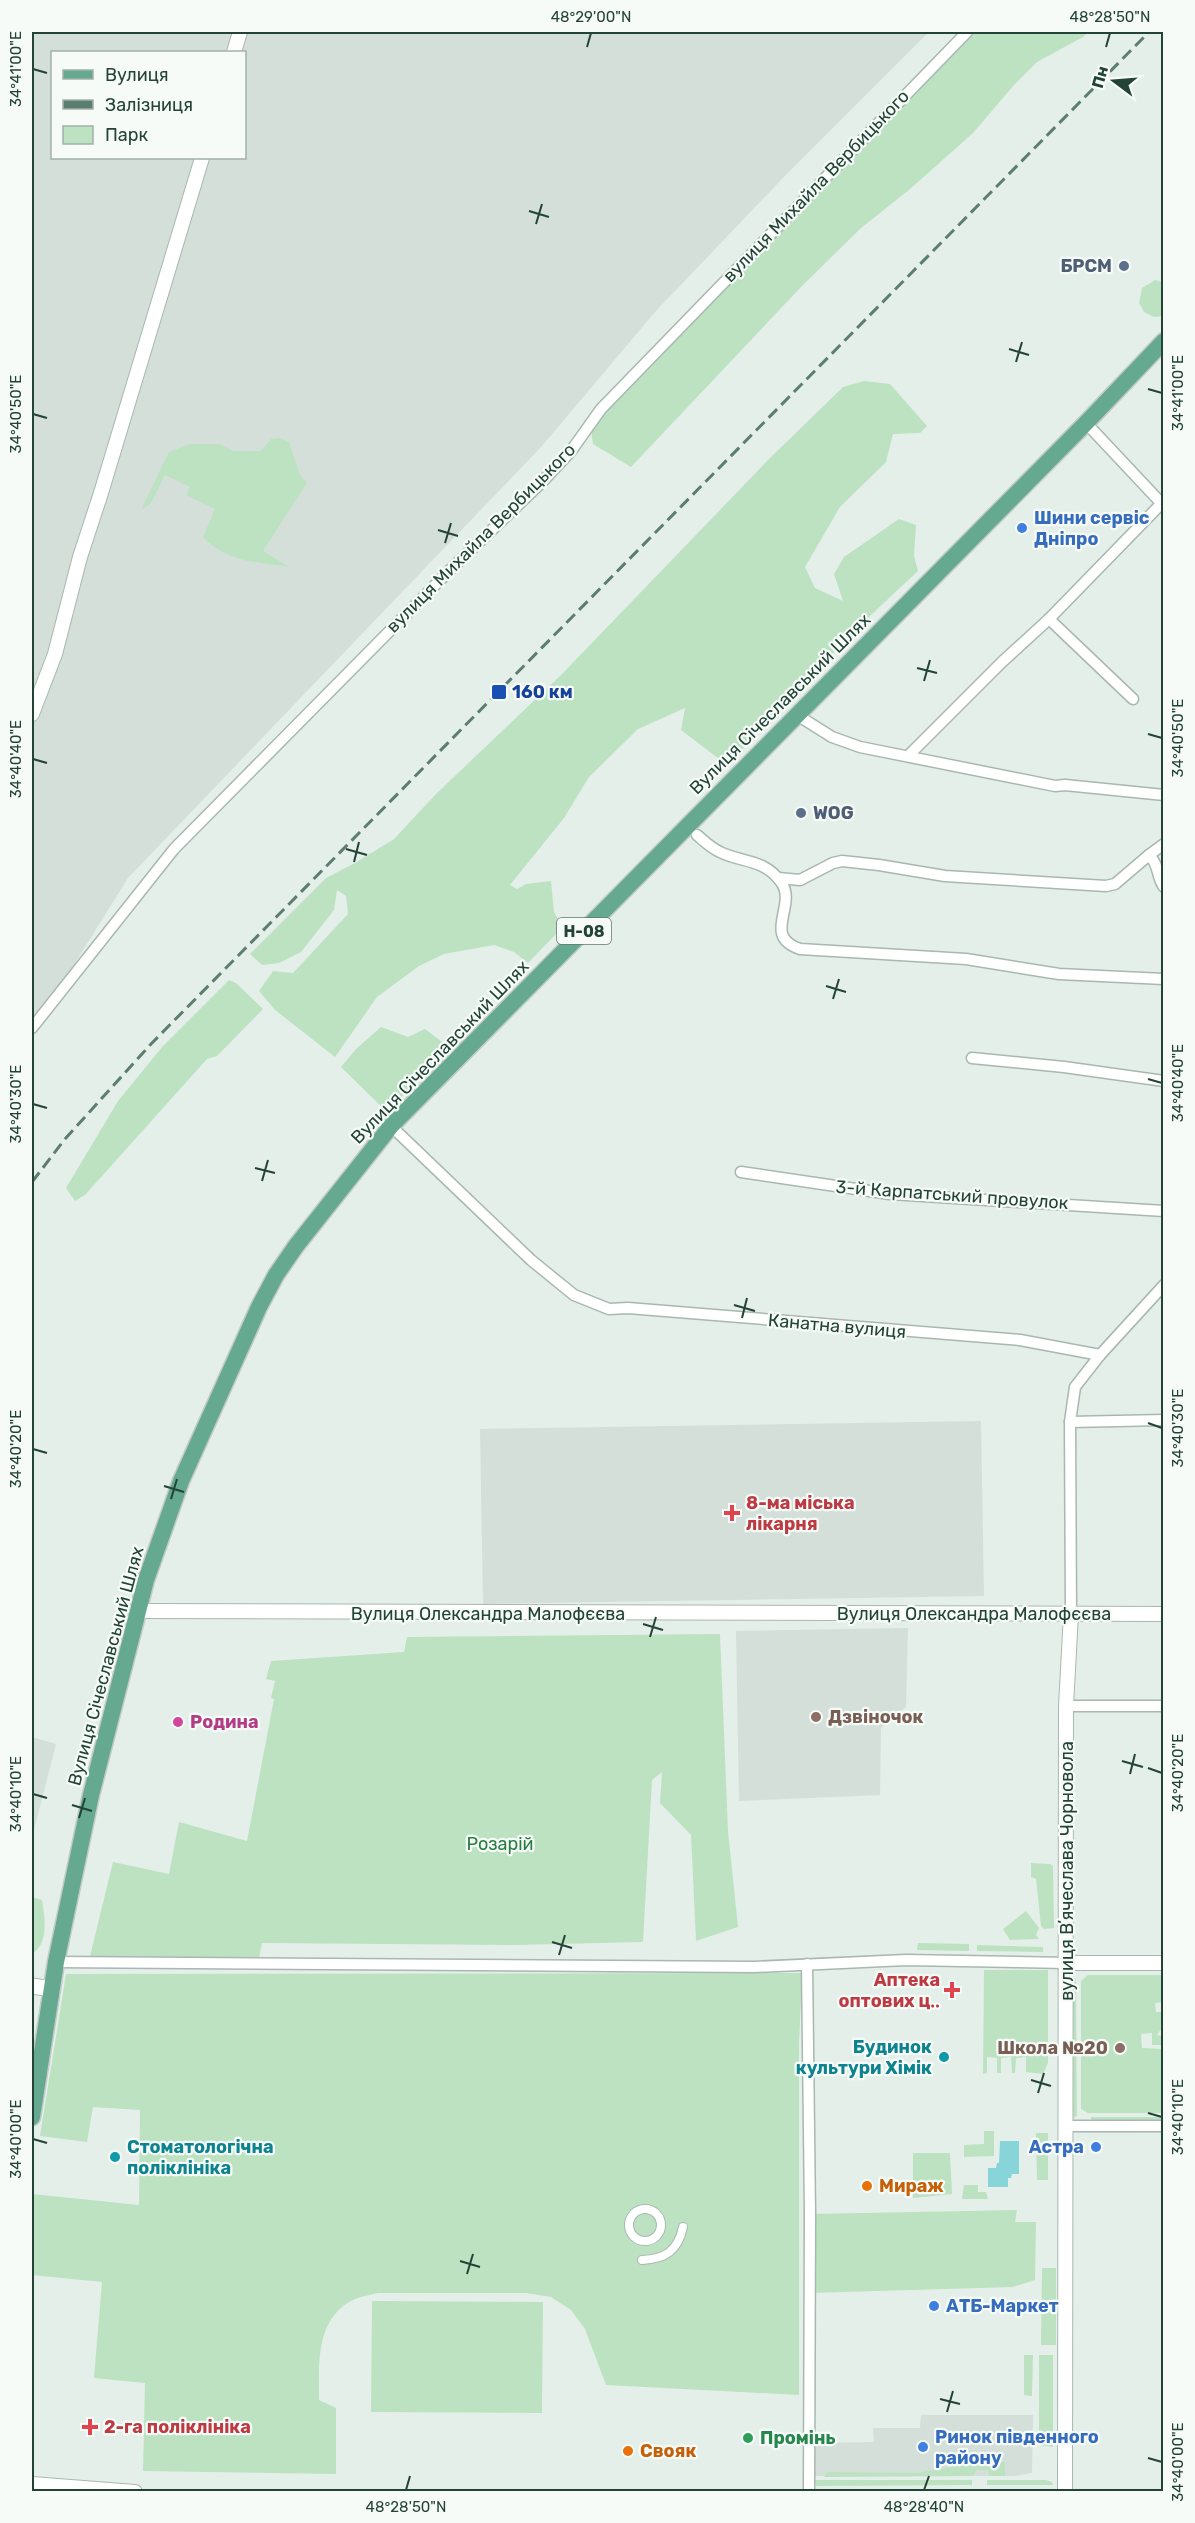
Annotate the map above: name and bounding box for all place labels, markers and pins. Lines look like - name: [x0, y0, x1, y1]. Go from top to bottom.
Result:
- place label: БРСМ: [1060, 255, 1112, 277]
- marker: БРСМ: [1117, 259, 1131, 273]
- place label: Шини сервіс Дніпро: [1034, 507, 1150, 550]
- marker: Шини сервіс Дніпро: [1015, 521, 1029, 535]
- place label: 160 км: [512, 681, 573, 703]
- marker: 160 км: [490, 683, 508, 701]
- place label: WOG: [813, 802, 854, 824]
- marker: WOG: [794, 806, 808, 820]
- place label: 8-ма міська лікарня: [746, 1492, 855, 1535]
- marker: 8-ма міська лікарня: [723, 1504, 741, 1522]
- place label: Дзвіночок: [828, 1706, 924, 1728]
- marker: Дзвіночок: [809, 1710, 823, 1724]
- place label: Родина: [190, 1711, 259, 1733]
- marker: Родина: [171, 1715, 185, 1729]
- place label: Аптека оптових ц‥: [839, 1969, 940, 2012]
- marker: Аптека оптових ц‥: [945, 1983, 959, 1997]
- place label: Будинок культури Хімік: [796, 2036, 932, 2079]
- place label: Школа №20: [997, 2037, 1108, 2059]
- marker: Школа №20: [1113, 2041, 1127, 2055]
- marker: Будинок культури Хімік: [937, 2050, 951, 2064]
- place label: Стоматологічна поліклініка: [127, 2136, 274, 2179]
- place label: Астра: [1029, 2136, 1084, 2158]
- marker: Астра: [1089, 2140, 1103, 2154]
- marker: Стоматологічна поліклініка: [108, 2150, 122, 2164]
- place label: Мираж: [879, 2175, 944, 2197]
- marker: Мираж: [860, 2179, 874, 2193]
- place label: АТБ-Маркет: [946, 2295, 1059, 2317]
- marker: АТБ-Маркет: [927, 2299, 941, 2313]
- place label: 2-га поліклініка: [104, 2416, 251, 2438]
- marker: 2-га поліклініка: [81, 2418, 99, 2436]
- place label: Ринок південного району: [935, 2426, 1099, 2469]
- place label: Промінь: [760, 2427, 836, 2449]
- marker: Промінь: [741, 2431, 755, 2445]
- place label: Свояк: [640, 2440, 696, 2462]
- marker: Ринок південного району: [916, 2440, 930, 2454]
- marker: Свояк: [621, 2444, 635, 2458]

